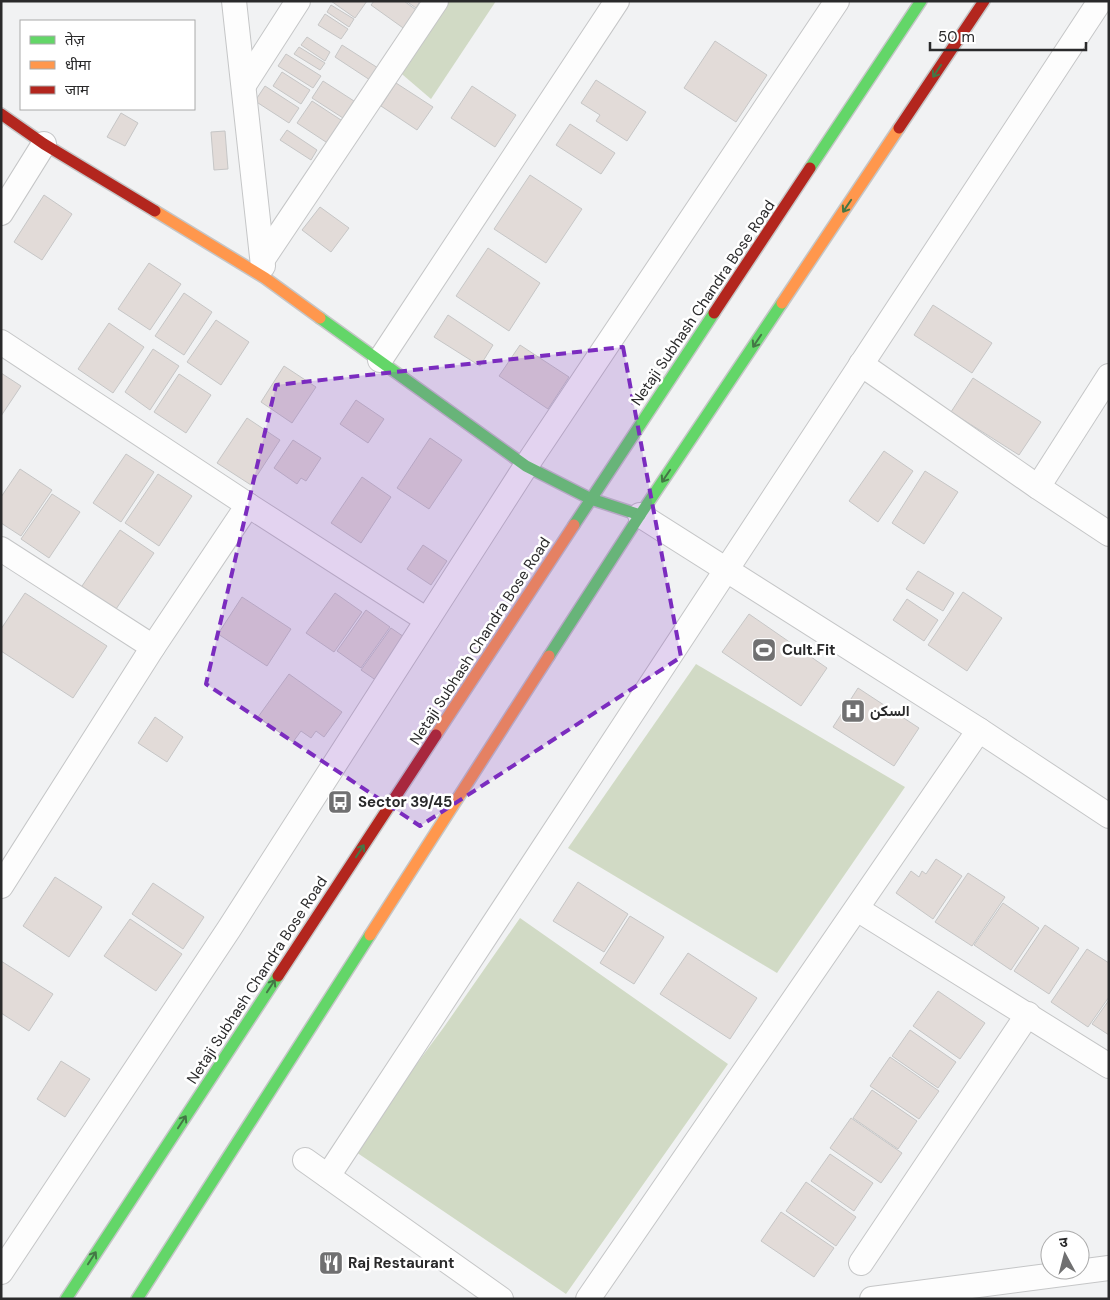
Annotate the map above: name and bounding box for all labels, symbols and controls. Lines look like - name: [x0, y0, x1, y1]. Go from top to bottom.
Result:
- legend: [20, 20, 195, 110]
- scale bar: [930, 20, 1086, 52]
- text: 50 m: [938, 27, 975, 47]
- text: तेज़: [65, 30, 86, 50]
- text: धीमा: [65, 55, 92, 75]
- one-way arrow: [932, 64, 942, 78]
- text: जाम: [65, 80, 90, 100]
- street label: Netaji Subhash Chandra Bose Road: [627, 196, 779, 410]
- one-way arrow: [842, 199, 852, 213]
- one-way arrow: [751, 334, 762, 348]
- one-way arrow: [661, 469, 671, 483]
- street label: Netaji Subhash Chandra Bose Road: [405, 533, 555, 749]
- sports icon: Cult.Fit: [751, 637, 777, 663]
- place label: Cult.Fit: [782, 640, 836, 660]
- hospital icon: السكن: [840, 698, 866, 724]
- place label: السكن: [870, 701, 910, 721]
- bus stop icon: Sector 39/45: [327, 789, 353, 815]
- place label: Sector 39/45: [358, 792, 452, 812]
- one-way arrow: [355, 844, 365, 858]
- street label: Netaji Subhash Chandra Bose Road: [182, 872, 332, 1088]
- one-way arrow: [266, 980, 276, 994]
- one-way arrow: [176, 1115, 187, 1129]
- north arrow: [1040, 1230, 1090, 1280]
- text: उ: [1058, 1233, 1069, 1252]
- restaurant icon: Raj Restaurant: [318, 1250, 344, 1276]
- one-way arrow: [87, 1251, 98, 1265]
- place label: Raj Restaurant: [348, 1253, 455, 1273]

